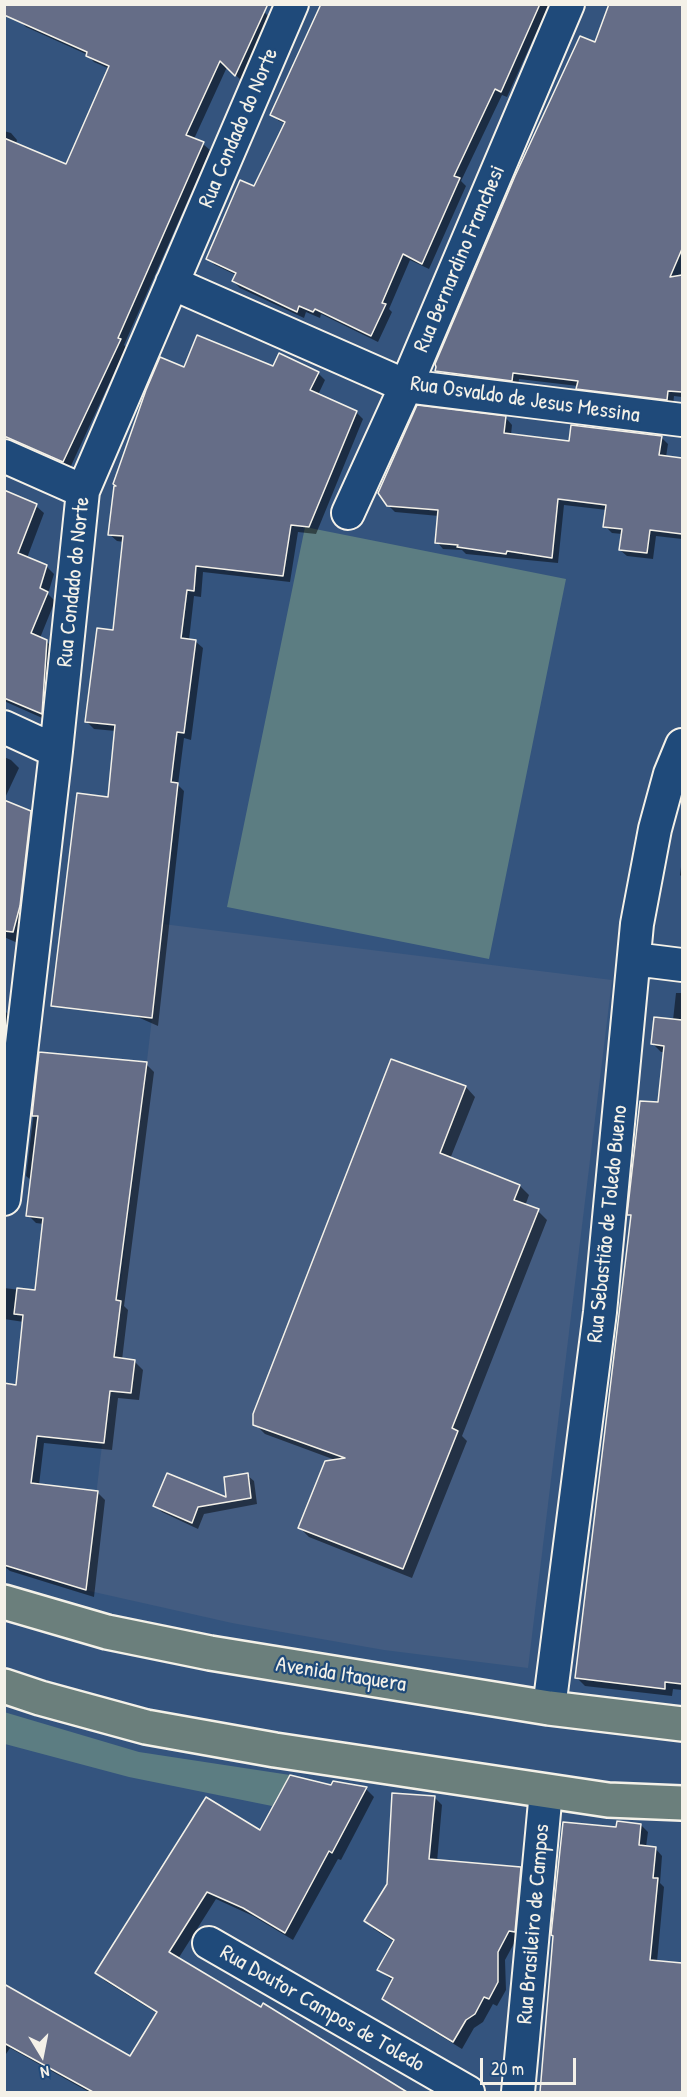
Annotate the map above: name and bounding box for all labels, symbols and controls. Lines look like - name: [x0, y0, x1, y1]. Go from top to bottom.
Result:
- street label: Rua Condado do Norte: [193, 44, 285, 212]
- street label: Rua Bernardino Franchesi: [409, 162, 511, 356]
- street label: Rua Osvaldo de Jesus Messina: [409, 371, 641, 429]
- street label: Rua Condado do Norte: [52, 496, 96, 668]
- street label: Rua Sebastião de Toledo Bueno: [582, 1104, 634, 1344]
- street label: Avenida Itaquera: [274, 1652, 408, 1698]
- street label: Rua Brasileiro de Campos: [512, 1823, 556, 2025]
- street label: Rua Doutor Campos de Toledo: [215, 1940, 429, 2078]
- north arrow: [12, 2025, 72, 2085]
- scale bar: [483, 2046, 579, 2084]
- text: 20 m: [491, 2056, 524, 2081]
- text: N: [39, 2061, 51, 2084]

